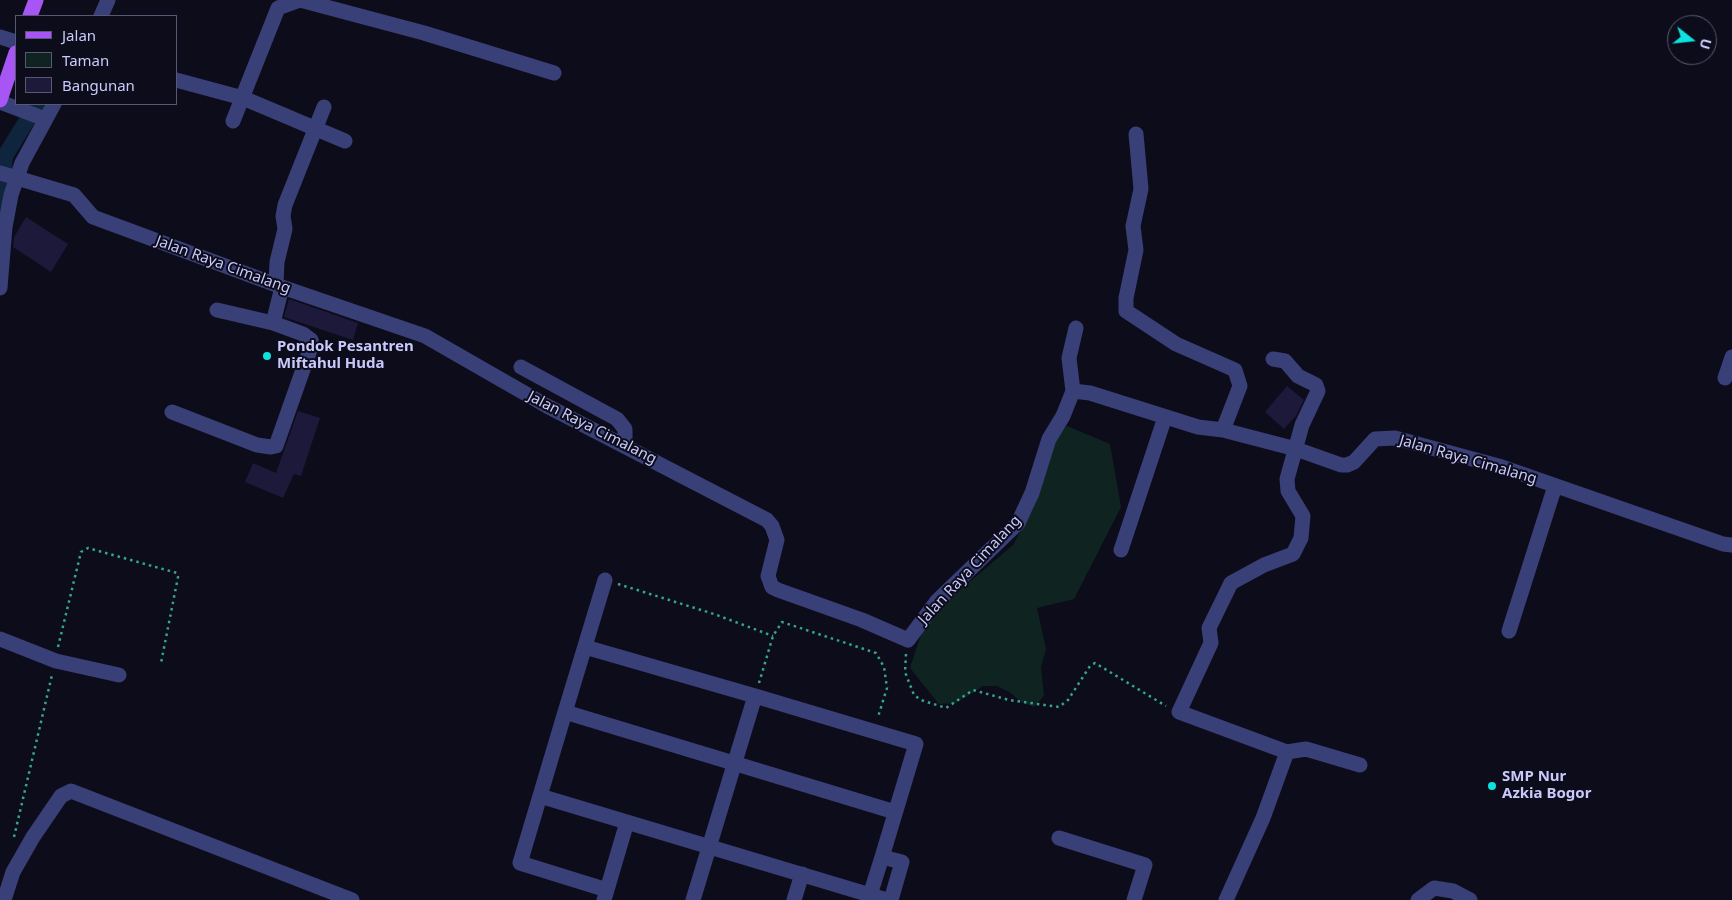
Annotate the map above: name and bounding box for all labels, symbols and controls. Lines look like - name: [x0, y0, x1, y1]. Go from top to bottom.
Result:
- legend: [15, 15, 178, 105]
- north arrow: [1667, 15, 1717, 65]
- text: Jalan: [62, 25, 96, 45]
- text: U: [1695, 36, 1717, 52]
- text: Taman: [62, 50, 109, 70]
- text: Bangunan: [62, 75, 135, 95]
- street label: Jalan Raya Cimalang: [153, 232, 293, 298]
- place label: Pondok Pesantren Miftahul Huda: [277, 338, 414, 373]
- marker: Pondok Pesantren Miftahul Huda: [261, 350, 273, 362]
- street label: Jalan Raya Cimalang: [525, 388, 659, 468]
- street label: Jalan Raya Cimalang: [1397, 432, 1539, 488]
- street label: Jalan Raya Cimalang: [915, 512, 1025, 628]
- place label: SMP Nur Azkia Bogor: [1502, 768, 1591, 803]
- marker: SMP Nur Azkia Bogor: [1486, 780, 1498, 792]

